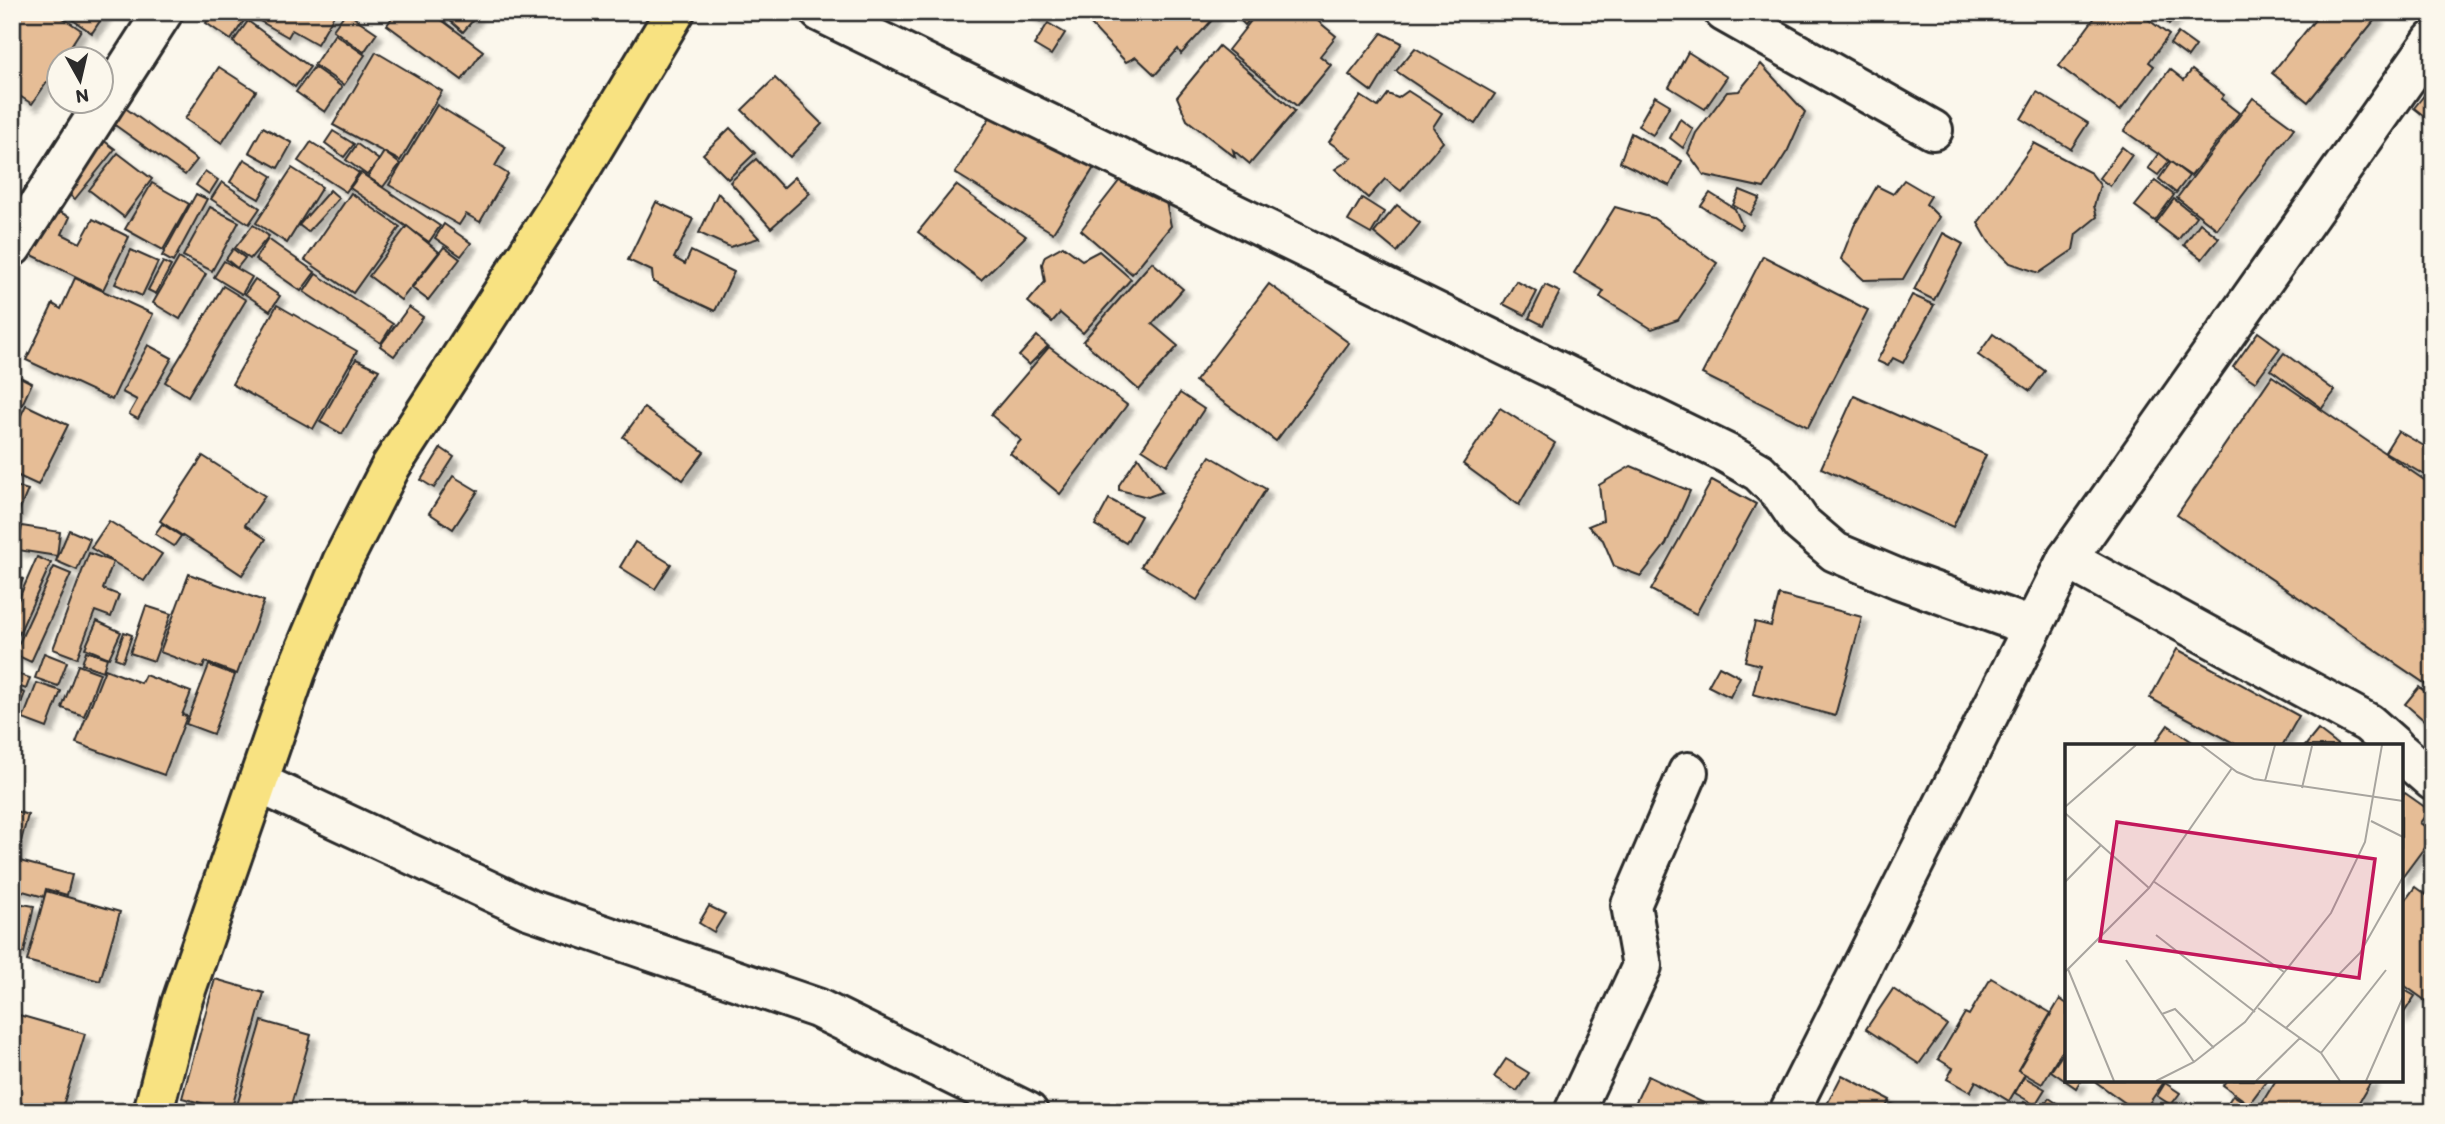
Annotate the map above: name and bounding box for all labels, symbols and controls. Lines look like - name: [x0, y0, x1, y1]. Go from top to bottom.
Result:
- north arrow: [46, 46, 116, 116]
- text: N: [74, 84, 90, 109]
- inset map: [2065, 744, 2403, 1082]

